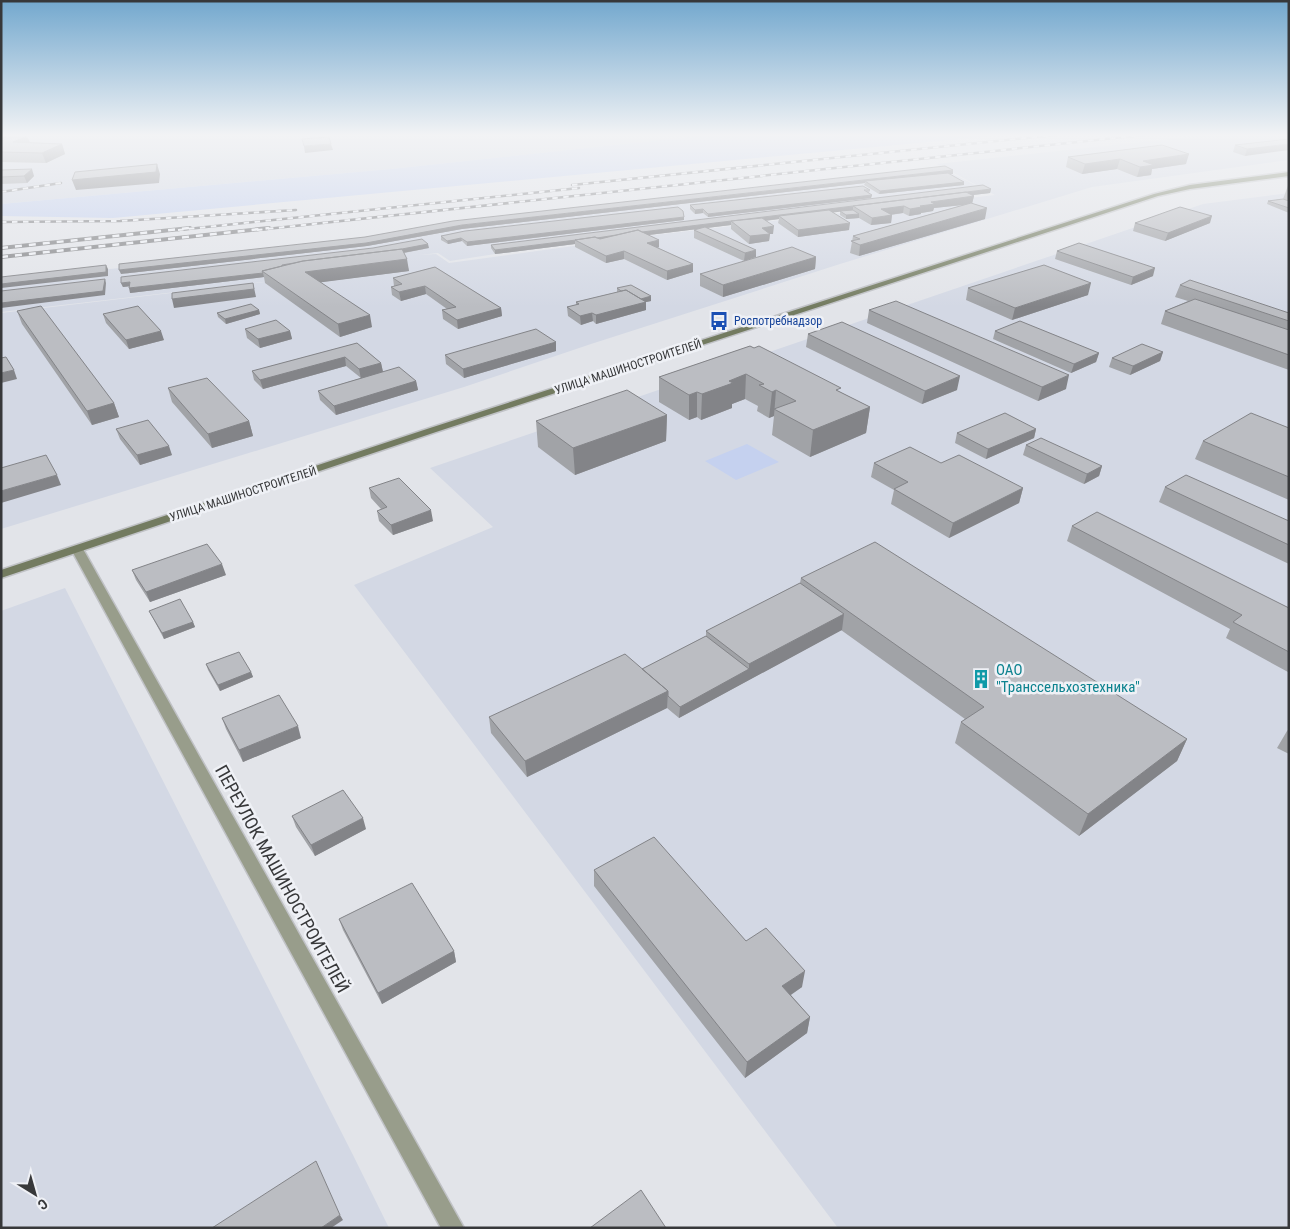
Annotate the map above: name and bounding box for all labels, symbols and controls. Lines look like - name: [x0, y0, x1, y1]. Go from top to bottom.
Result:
- bus stop icon: Роспотребнадзор: [708, 310, 730, 332]
- place label: Роспотребнадзор: [734, 314, 822, 328]
- street label: УЛИЦА МАШИНОСТРОИТЕЛЕЙ: [553, 336, 703, 397]
- street label: УЛИЦА МАШИНОСТРОИТЕЛЕЙ: [168, 463, 318, 524]
- place label: ОАО "Транссельхозтехника": [996, 661, 1140, 696]
- building icon: ОАО "Транссельхозтехника": [970, 668, 992, 690]
- street label: ПЕРЕУЛОК МАШИНОСТРОИТЕЛЕЙ: [211, 761, 354, 996]
- north arrow: [10, 1169, 60, 1219]
- text: С: [35, 1196, 51, 1213]

